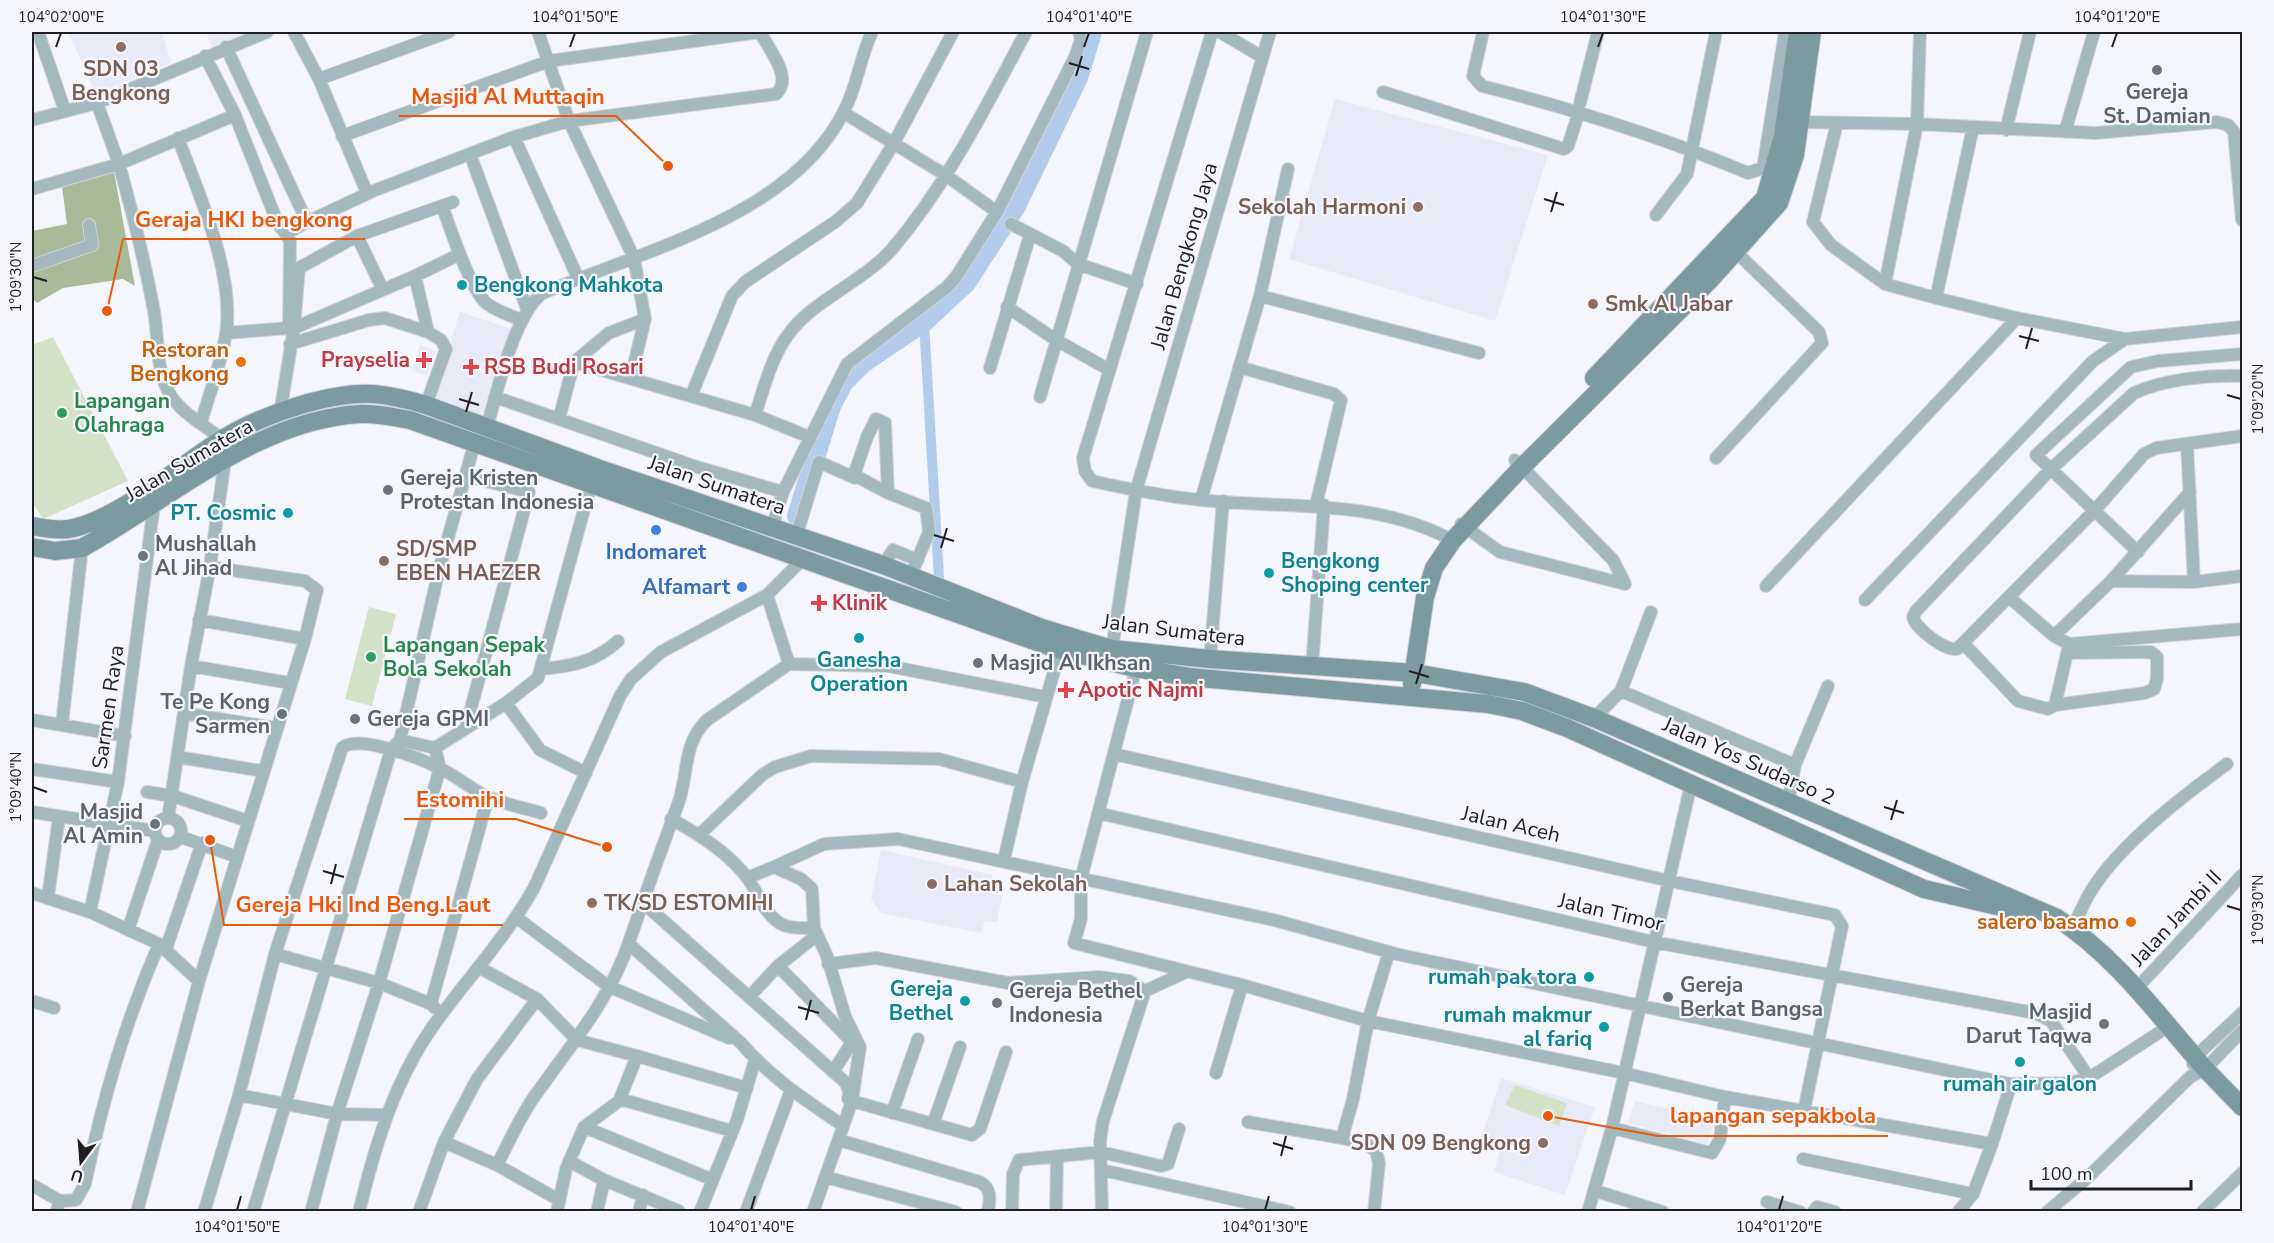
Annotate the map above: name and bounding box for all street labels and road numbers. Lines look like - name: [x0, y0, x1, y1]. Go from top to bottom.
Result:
- street label: Jalan Bengkong Jaya: [1144, 159, 1224, 354]
- street label: Jalan Sumatera: [119, 412, 258, 508]
- street label: Jalan Sumatera: [644, 448, 789, 522]
- street label: Jalan Sumatera: [1100, 607, 1247, 653]
- street label: Sarmen Raya: [85, 643, 131, 771]
- street label: Jalan Yos Sudarso 2: [1657, 710, 1840, 812]
- street label: Jalan Aceh: [1458, 799, 1563, 849]
- street label: Jalan Jambi II: [2124, 864, 2228, 973]
- street label: Jalan Timor: [1555, 886, 1667, 938]

